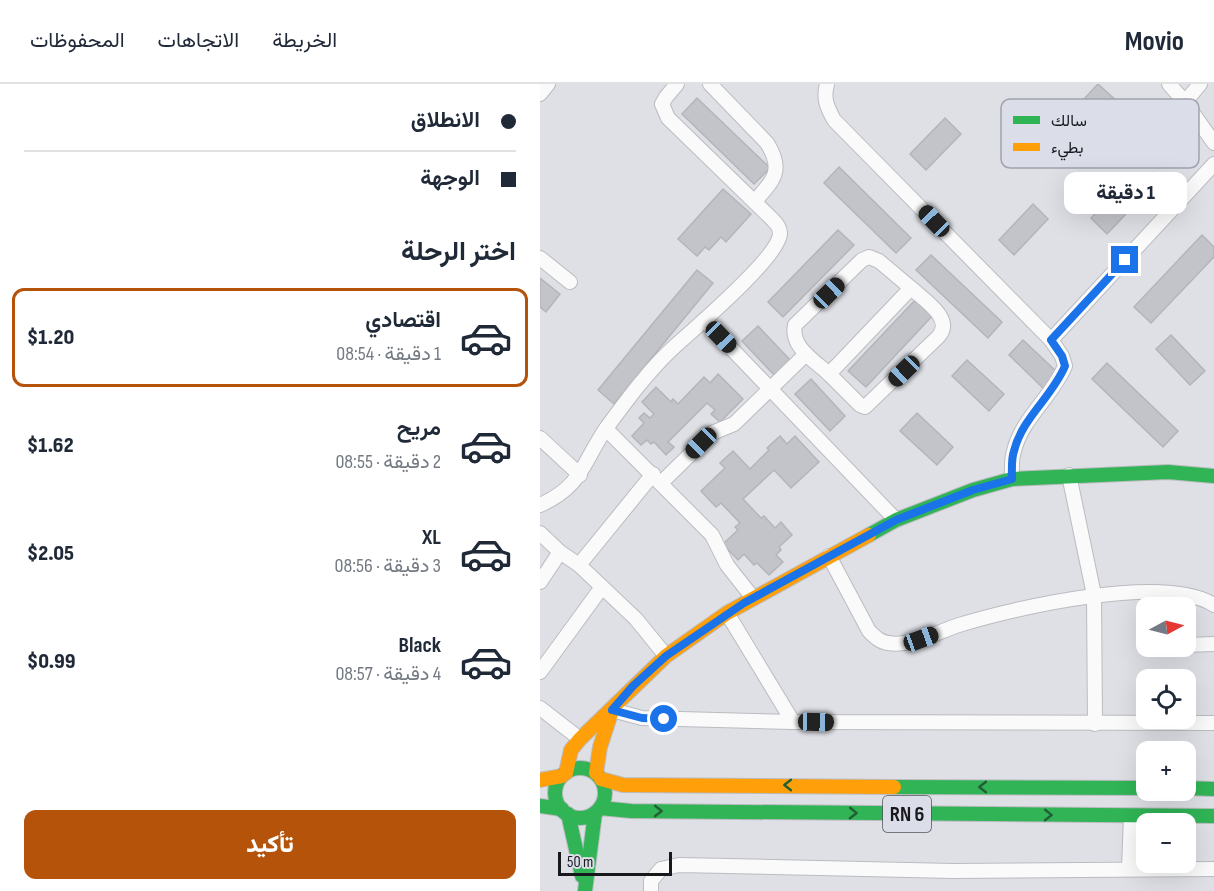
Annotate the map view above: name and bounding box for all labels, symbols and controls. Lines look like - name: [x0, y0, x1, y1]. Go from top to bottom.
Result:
- text: Movio: [1125, 25, 1184, 58]
- text: المحفوظات: [30, 28, 125, 53]
- text: الاتجاهات: [158, 28, 239, 53]
- text: الخريطة: [272, 28, 337, 53]
- legend: [1001, 99, 1199, 168]
- text: الانطلاق: [411, 107, 480, 134]
- text: سالك: [1051, 112, 1087, 131]
- text: بطيء: [1051, 139, 1083, 161]
- text: الوجهة: [420, 165, 480, 192]
- callout: 1 دقيقة: [1064, 173, 1186, 215]
- text: 1 دقيقة: [1096, 181, 1155, 205]
- car: [915, 202, 953, 240]
- text: اختر الرحلة: [401, 236, 516, 268]
- route end: [1111, 246, 1138, 273]
- car: [810, 274, 848, 312]
- text: اقتصادي: [365, 307, 441, 334]
- icon: car: [459, 311, 513, 365]
- car: [702, 318, 740, 356]
- text: $1.20: [27, 324, 74, 351]
- text: 1 دقيقة · 08:54: [336, 342, 441, 366]
- car: [885, 352, 923, 390]
- text: مريح: [397, 415, 441, 442]
- icon: car: [459, 419, 513, 473]
- car: [682, 424, 720, 462]
- text: $1.62: [27, 432, 74, 459]
- text: 2 دقيقة · 08:55: [335, 450, 441, 474]
- text: XL: [422, 524, 441, 551]
- icon: car: [459, 527, 513, 581]
- text: $2.05: [27, 540, 74, 567]
- text: 3 دقيقة · 08:56: [335, 554, 441, 578]
- north arrow: [1136, 597, 1196, 657]
- map controls: [1136, 597, 1196, 873]
- car: [901, 624, 941, 654]
- text: Black: [399, 632, 441, 659]
- icon: car: [459, 635, 513, 689]
- text: $0.99: [27, 648, 75, 675]
- text: 4 دقيقة · 08:57: [335, 662, 441, 686]
- button: locate: [1136, 669, 1196, 729]
- route start: [650, 705, 677, 732]
- car: [798, 713, 834, 731]
- button: +: [1136, 741, 1196, 801]
- one-way arrow: [783, 779, 792, 791]
- one-way arrow: [978, 781, 987, 793]
- road number: RN 6: [883, 796, 931, 832]
- one-way arrow: [654, 805, 663, 817]
- one-way arrow: [849, 807, 858, 819]
- one-way arrow: [1044, 809, 1053, 821]
- button: تأكيد: [24, 810, 516, 879]
- button: −: [1136, 813, 1196, 873]
- scale bar: [558, 849, 672, 876]
- text: 50 m: [567, 853, 593, 872]

